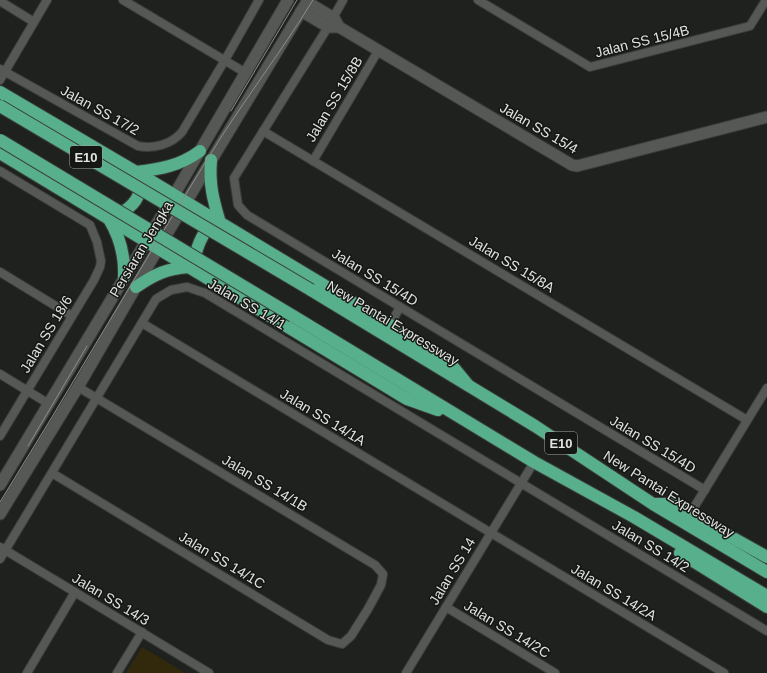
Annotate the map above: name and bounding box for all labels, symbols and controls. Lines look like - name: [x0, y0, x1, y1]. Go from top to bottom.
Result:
- street label: Jalan SS 15/4B: [593, 22, 691, 60]
- street label: Jalan SS 15/8B: [302, 54, 366, 144]
- street label: Jalan SS 17/2: [58, 82, 142, 138]
- street label: Jalan SS 15/4: [497, 99, 581, 157]
- road number: E10: [70, 146, 102, 168]
- street label: Persiaran Jengka: [106, 198, 176, 300]
- street label: Jalan SS 15/8A: [467, 232, 558, 296]
- street label: Jalan SS 15/4D: [329, 245, 421, 309]
- street label: Jalan SS 14/1: [205, 275, 289, 333]
- street label: New Pantai Expressway: [324, 277, 462, 369]
- street label: Jalan SS 18/6: [17, 292, 75, 375]
- street label: Jalan SS 14/1A: [278, 385, 369, 449]
- street label: Jalan SS 15/4D: [607, 412, 699, 476]
- road number: E10: [545, 432, 577, 454]
- street label: New Pantai Expressway: [601, 447, 737, 541]
- street label: Jalan SS 14/1B: [220, 451, 310, 515]
- street label: Jalan SS 14/2: [610, 517, 693, 575]
- street label: Jalan SS 14/1C: [176, 528, 268, 592]
- street label: Jalan SS 14: [426, 534, 478, 607]
- street label: Jalan SS 14/2A: [569, 560, 660, 624]
- street label: Jalan SS 14/3: [70, 570, 153, 628]
- street label: Jalan SS 14/2C: [461, 597, 553, 661]

